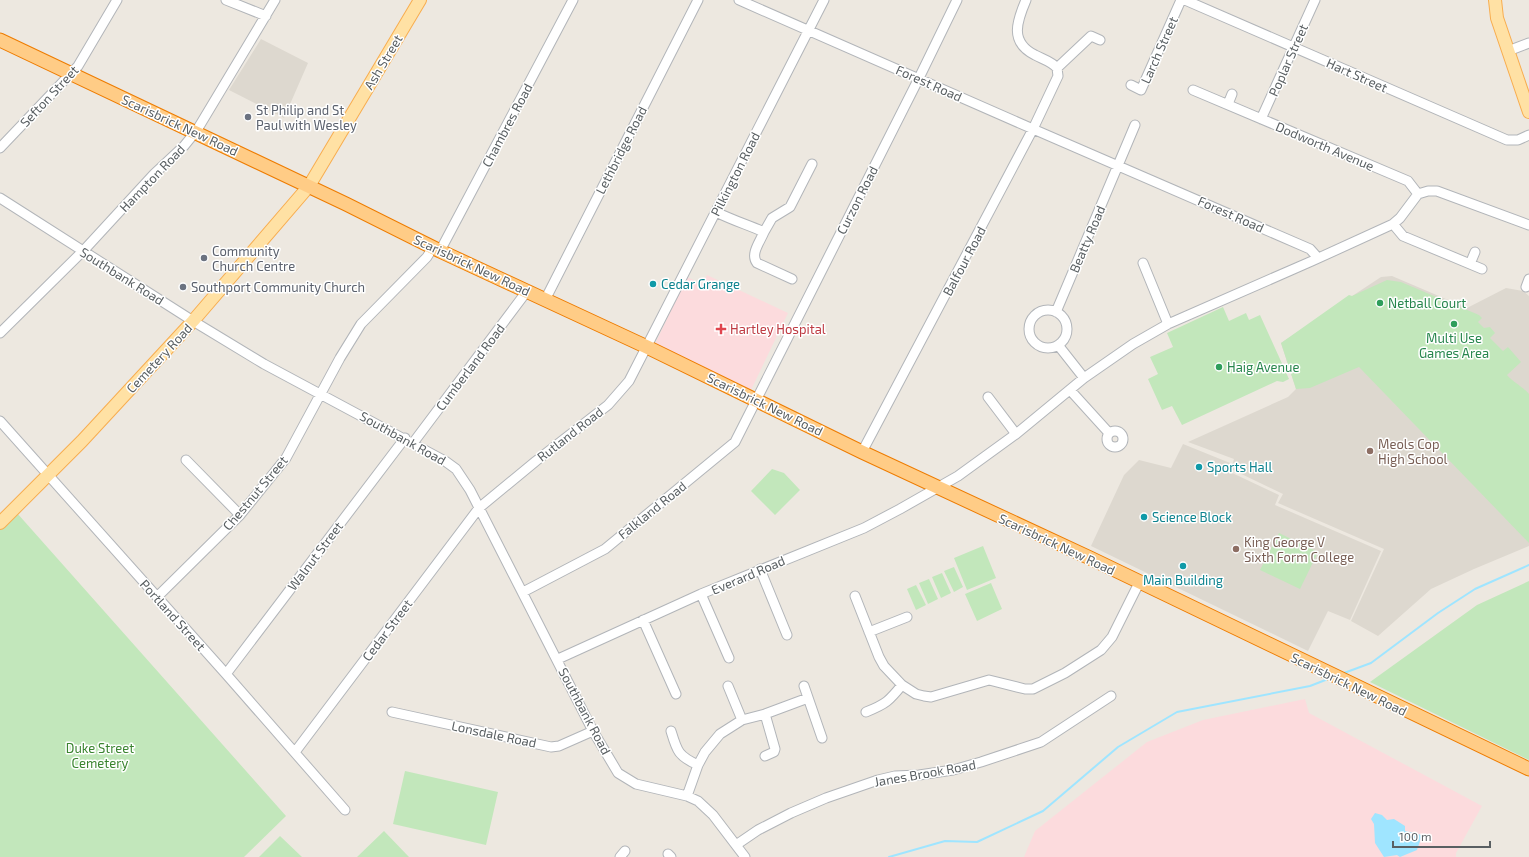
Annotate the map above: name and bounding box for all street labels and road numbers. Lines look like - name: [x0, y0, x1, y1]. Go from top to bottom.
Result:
- street label: Larch Street: [1137, 14, 1181, 86]
- street label: Poplar Street: [1265, 21, 1311, 99]
- street label: Ash Street: [360, 32, 406, 92]
- street label: Hart Street: [1324, 54, 1390, 96]
- street label: Forest Road: [893, 61, 965, 105]
- street label: Sefton Street: [17, 62, 82, 130]
- street label: Chambres Road: [478, 80, 536, 170]
- street label: Scarisbrick New Road: [119, 91, 241, 159]
- street label: Lethbridge Road: [592, 103, 650, 197]
- street label: Dodworth Avenue: [1273, 118, 1377, 174]
- street label: Pilkington Road: [707, 129, 763, 219]
- street label: Hampton Road: [116, 141, 188, 215]
- street label: Curzon Road: [833, 163, 881, 237]
- street label: Forest Road: [1195, 192, 1267, 236]
- street label: Beatty Road: [1066, 203, 1108, 275]
- street label: Balfour Road: [939, 224, 989, 298]
- street label: Scarisbrick New Road: [411, 231, 533, 299]
- street label: Southbank Road: [77, 244, 167, 308]
- street label: Cemetery Road: [123, 320, 195, 396]
- street label: Cumberland Road: [432, 320, 508, 414]
- street label: Scarisbrick New Road: [704, 369, 826, 439]
- street label: Rutland Road: [534, 403, 606, 465]
- street label: Southbank Road: [357, 408, 449, 468]
- street label: Chestnut Street: [219, 452, 291, 534]
- street label: Falkland Road: [615, 478, 689, 542]
- street label: Scarisbrick New Road: [996, 510, 1118, 578]
- street label: Walnut Street: [284, 518, 346, 594]
- street label: Everard Road: [709, 552, 787, 598]
- street label: Portland Street: [137, 576, 209, 654]
- street label: Cedar Street: [359, 596, 415, 664]
- street label: Scarisbrick New Road: [1288, 649, 1410, 719]
- street label: Southbank Road: [555, 665, 615, 757]
- street label: Lonsdale Road: [450, 717, 538, 751]
- street label: Janes Brook Road: [873, 756, 977, 790]

